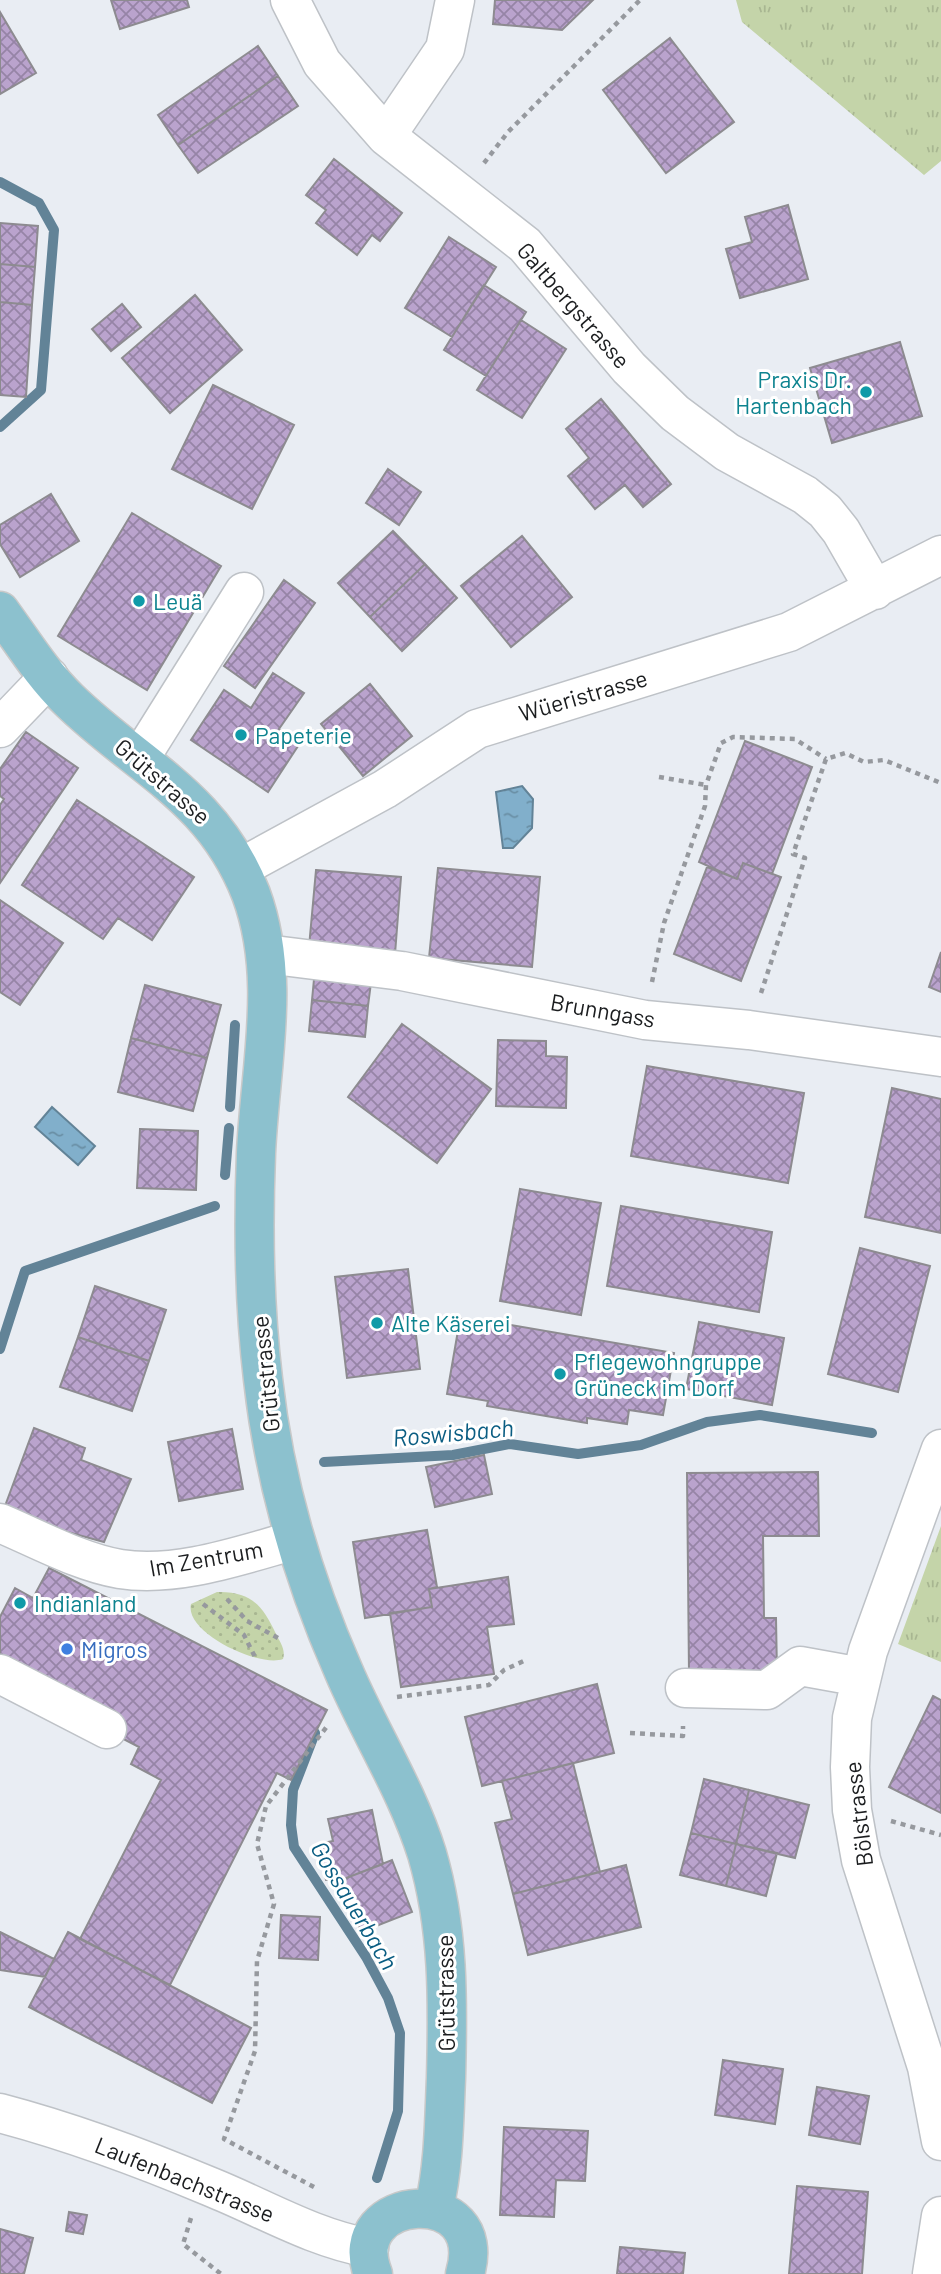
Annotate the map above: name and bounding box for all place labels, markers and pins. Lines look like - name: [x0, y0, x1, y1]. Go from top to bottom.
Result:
- place label: Praxis Dr. Hartenbach: [735, 365, 852, 419]
- marker: Praxis Dr. Hartenbach: [858, 384, 874, 400]
- place label: Leuä: [153, 587, 202, 615]
- marker: Leuä: [131, 593, 147, 609]
- place label: Papeterie: [255, 721, 352, 749]
- marker: Papeterie: [233, 727, 249, 743]
- place label: Alte Käserei: [391, 1309, 511, 1337]
- marker: Alte Käserei: [369, 1315, 385, 1331]
- place label: Pflegewohngruppe Grüneck im Dorf: [574, 1347, 762, 1401]
- marker: Pflegewohngruppe Grüneck im Dorf: [552, 1366, 568, 1382]
- place label: Indianland: [34, 1589, 137, 1617]
- marker: Indianland: [12, 1595, 28, 1611]
- place label: Migros: [81, 1635, 147, 1663]
- marker: Migros: [59, 1641, 75, 1657]

